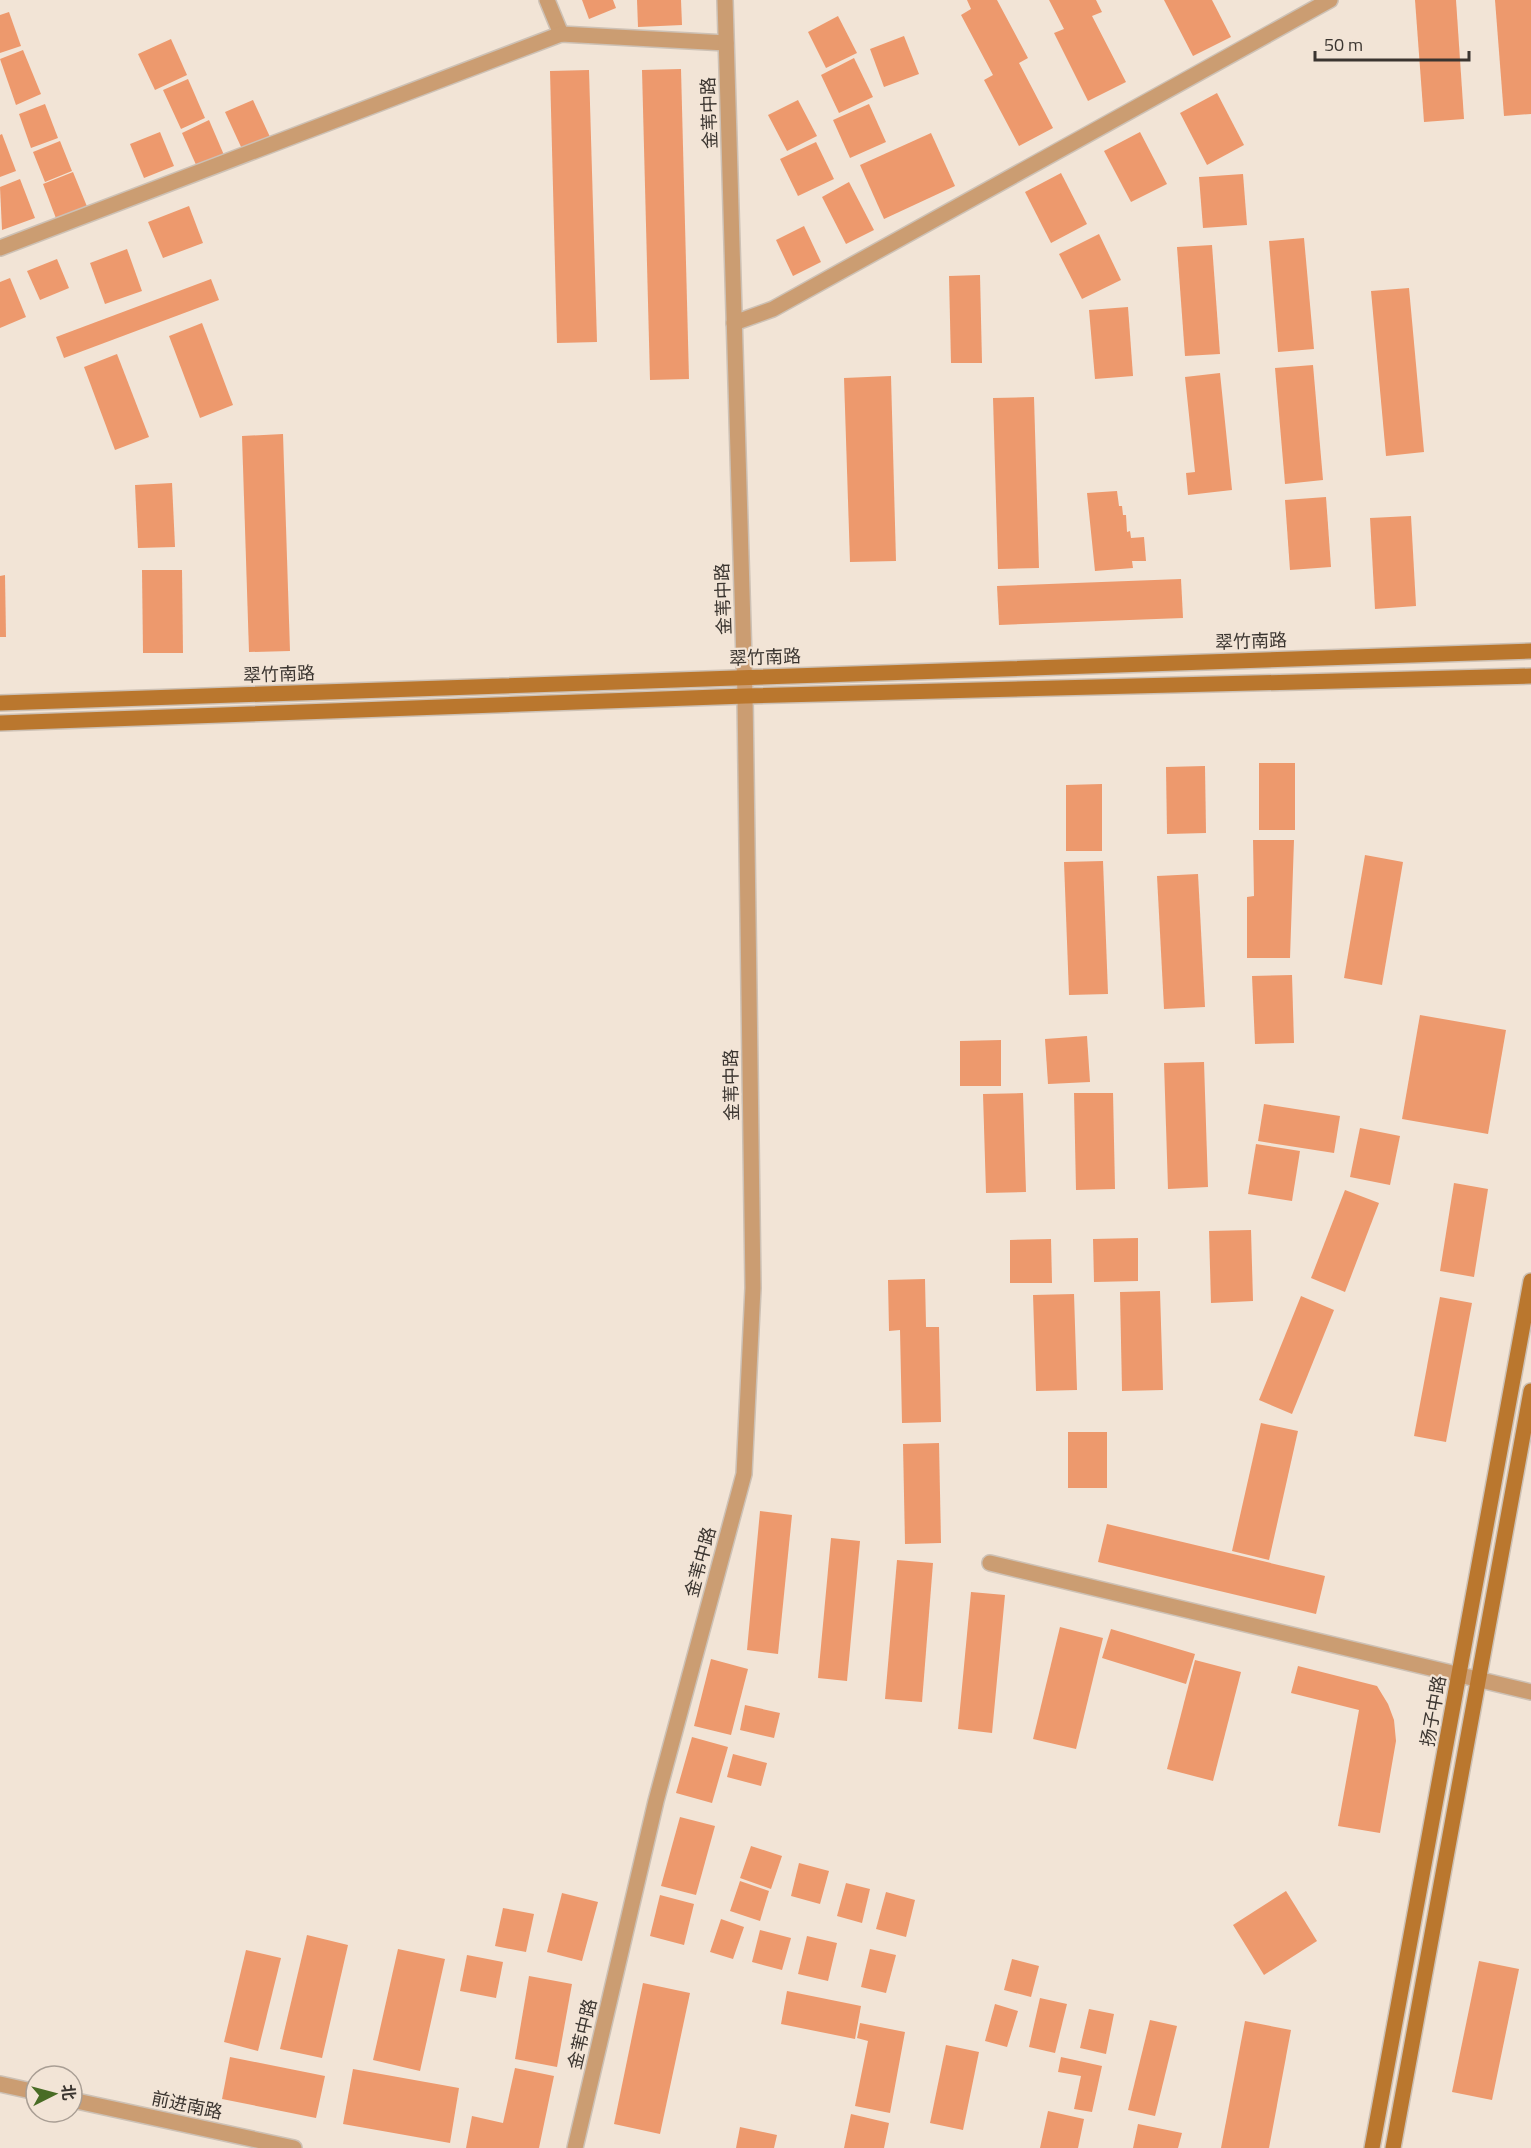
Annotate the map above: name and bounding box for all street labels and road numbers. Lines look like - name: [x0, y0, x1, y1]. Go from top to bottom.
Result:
- street label: 金苇中路: [694, 77, 724, 149]
- street label: 金苇中路: [708, 563, 738, 635]
- street label: 翠竹南路: [1215, 626, 1287, 656]
- street label: 翠竹南路: [729, 642, 801, 672]
- street label: 翠竹南路: [243, 659, 315, 689]
- street label: 金苇中路: [717, 1049, 745, 1121]
- street label: 金苇中路: [678, 1524, 722, 1600]
- street label: 扬子中路: [1413, 1673, 1453, 1749]
- street label: 金苇中路: [561, 1996, 603, 2072]
- street label: 前进南路: [149, 2084, 225, 2126]

